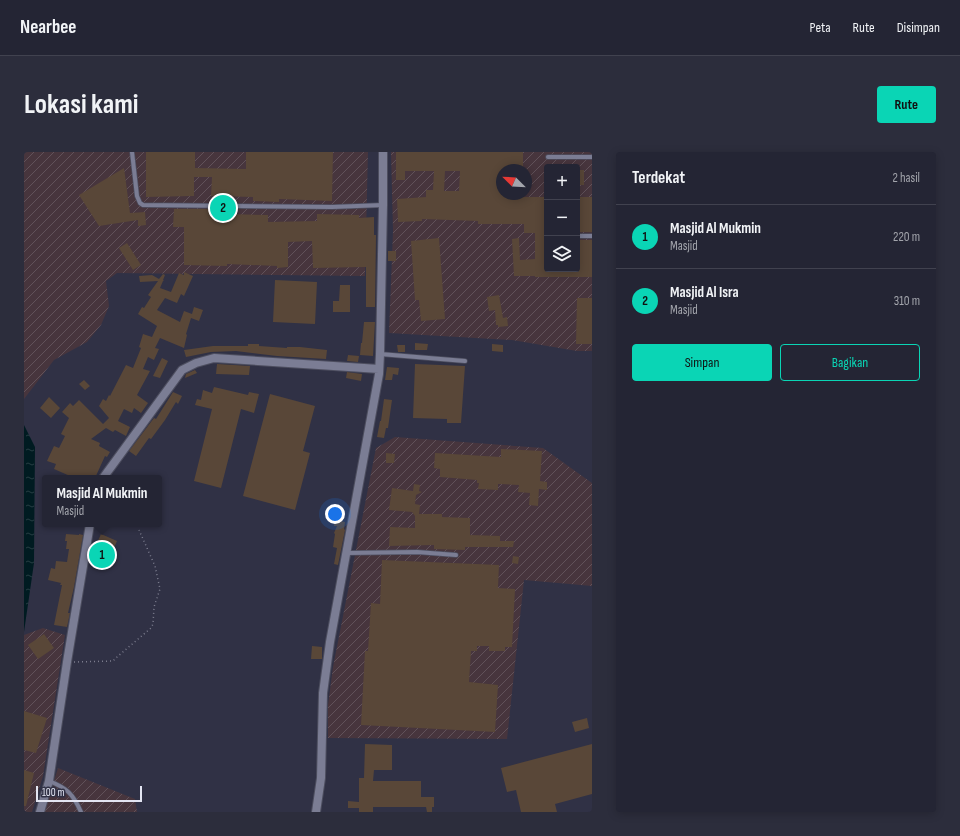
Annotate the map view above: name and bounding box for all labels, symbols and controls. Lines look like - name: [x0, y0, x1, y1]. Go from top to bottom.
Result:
- text: Nearbee: [20, 16, 76, 39]
- text: Peta: [810, 19, 831, 36]
- text: Rute: [853, 19, 875, 36]
- text: Disimpan: [897, 19, 940, 36]
- button: Rute: [877, 86, 936, 123]
- text: Lokasi kami: [24, 88, 138, 121]
- north arrow: [496, 164, 532, 200]
- map controls: [544, 164, 580, 272]
- button: +: [544, 164, 580, 200]
- text: Terdekat: [632, 168, 685, 188]
- text: 2 hasil: [893, 170, 920, 186]
- pin: 2: [210, 193, 236, 223]
- button: −: [544, 200, 580, 236]
- text: Masjid Al Mukmin: [670, 219, 761, 238]
- text: 1: [642, 229, 648, 245]
- text: 220 m: [893, 229, 920, 245]
- button: layers: [544, 236, 580, 272]
- text: Masjid: [670, 238, 698, 254]
- text: Masjid Al Isra: [670, 283, 739, 302]
- text: 2: [642, 293, 648, 309]
- text: 310 m: [894, 293, 920, 309]
- text: Masjid: [670, 302, 698, 318]
- button: Simpan: [632, 344, 772, 381]
- button: Bagikan: [780, 344, 920, 381]
- popup: [42, 475, 162, 527]
- text: Masjid Al Mukmin: [57, 484, 148, 503]
- text: Masjid: [57, 503, 84, 519]
- your location: [325, 504, 345, 524]
- pin: 1: [89, 540, 115, 570]
- scale bar: [36, 784, 142, 803]
- text: 100 m: [42, 786, 64, 799]

